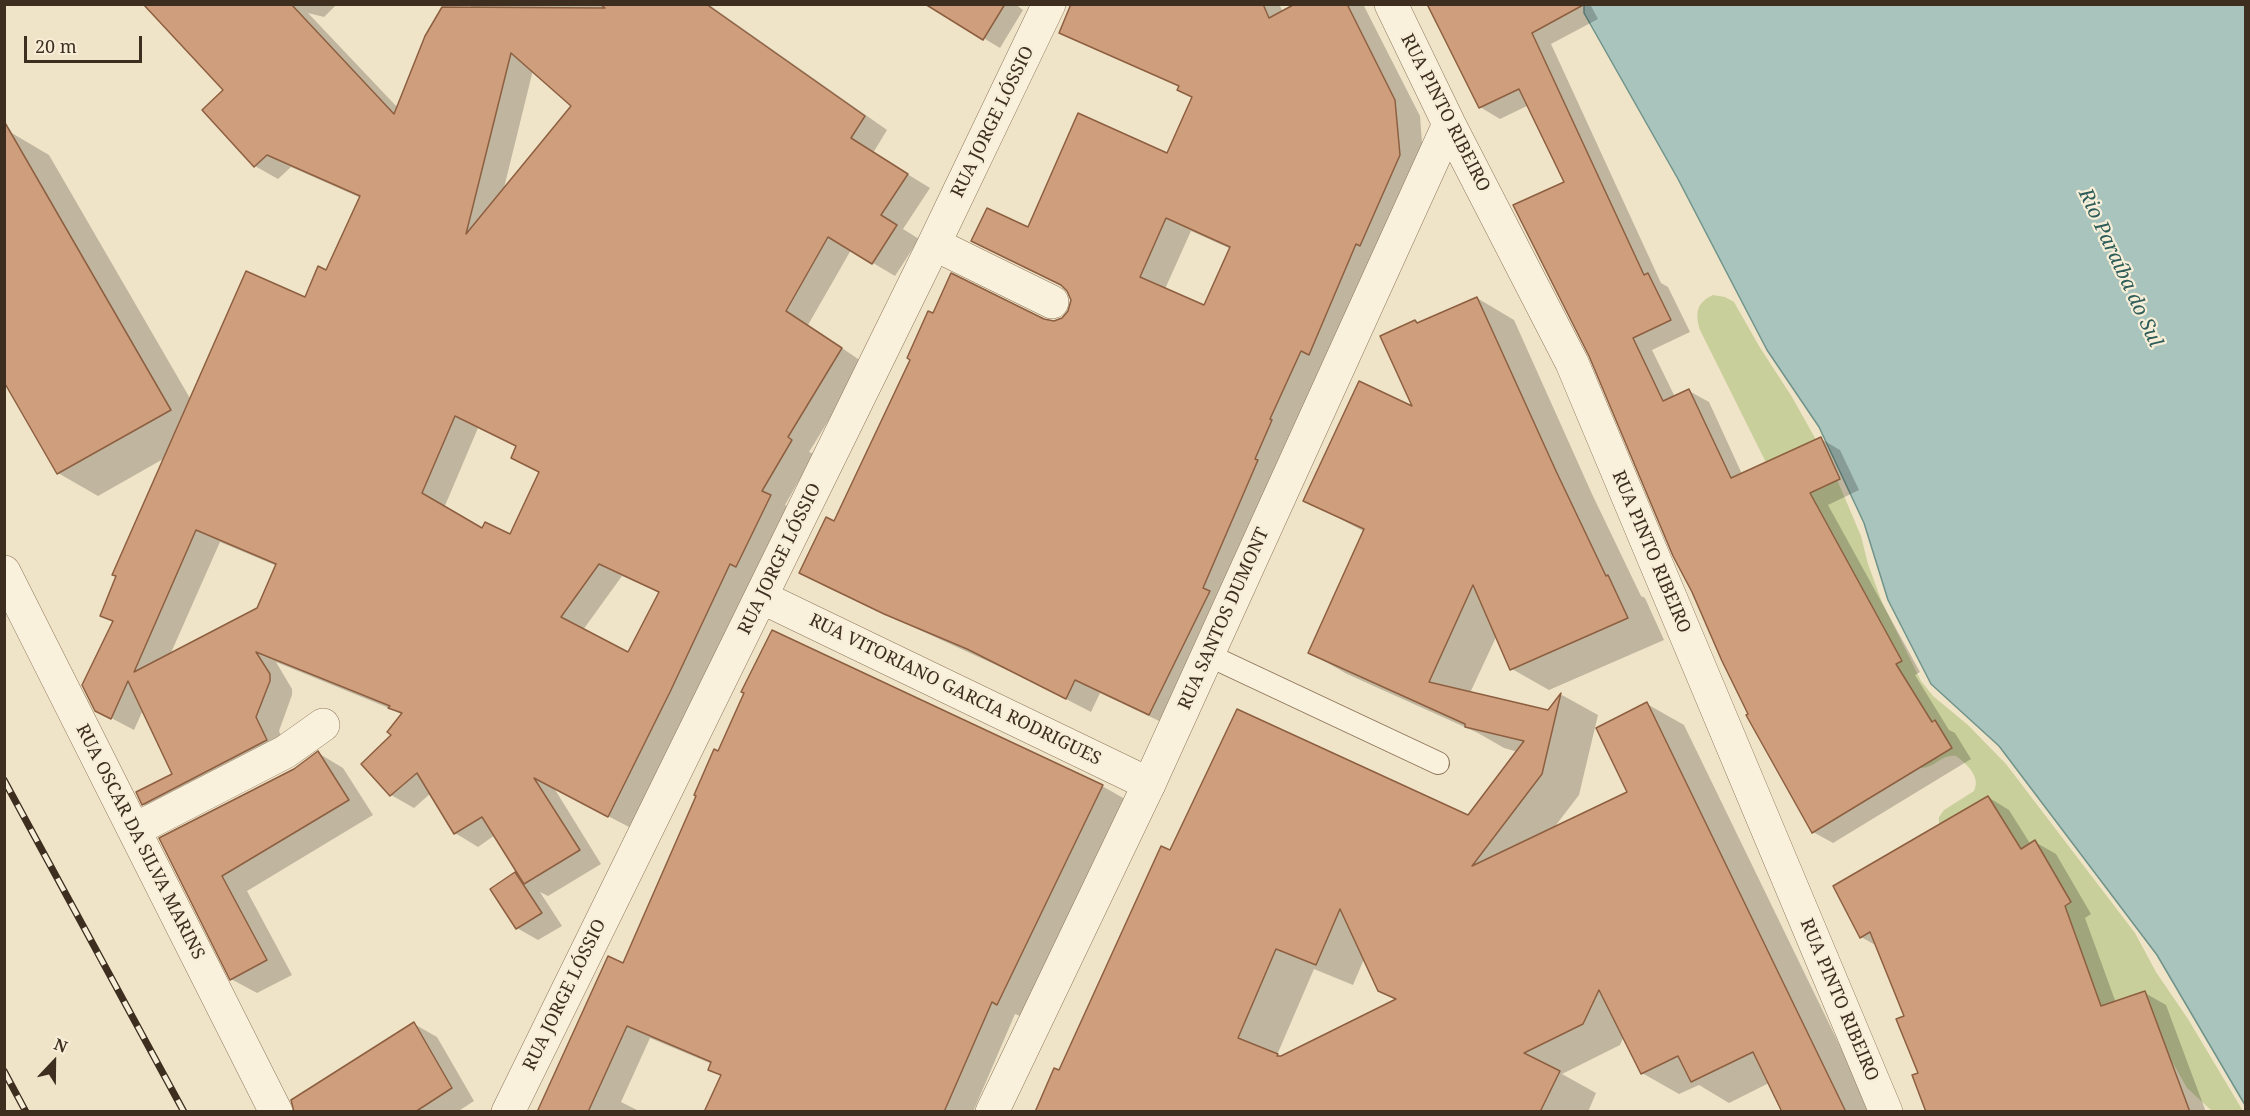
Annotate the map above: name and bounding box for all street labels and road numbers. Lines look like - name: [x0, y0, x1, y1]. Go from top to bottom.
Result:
- street label: RUA PINTO RIBEIRO: [1396, 30, 1494, 196]
- street label: RUA JORGE LÓSSIO: [947, 43, 1039, 201]
- street label: RUA PINTO RIBEIRO: [1607, 468, 1695, 636]
- street label: RUA JORGE LÓSSIO: [734, 480, 826, 638]
- street label: RUA SANTOS DUMONT: [1174, 525, 1274, 713]
- street label: RUA VITORIANO GARCIA RODRIGUES: [805, 610, 1105, 770]
- street label: RUA OSCAR DA SILVA MARINS: [71, 721, 209, 963]
- street label: RUA JORGE LÓSSIO: [519, 916, 611, 1074]
- street label: RUA PINTO RIBEIRO: [1795, 916, 1883, 1084]

